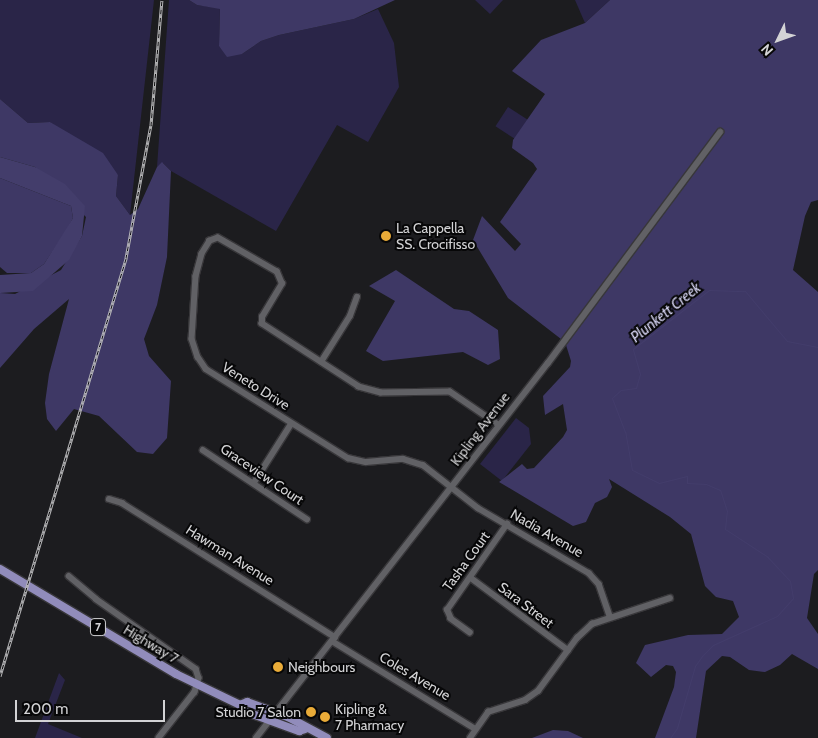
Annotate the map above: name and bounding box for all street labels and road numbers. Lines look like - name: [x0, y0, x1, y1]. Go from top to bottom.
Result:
- street label: Veneto Drive: [219, 359, 293, 413]
- street label: Kipling Avenue: [447, 389, 513, 469]
- street label: Graceview Court: [217, 440, 307, 508]
- street label: Nadia Avenue: [508, 505, 586, 561]
- street label: Hawman Avenue: [183, 521, 277, 589]
- street label: Tasha Court: [439, 528, 493, 594]
- street label: Sara Street: [495, 579, 557, 631]
- road number: 7: [89, 618, 107, 636]
- street label: Highway 7: [121, 621, 181, 667]
- street label: Coles Avenue: [376, 648, 454, 704]

